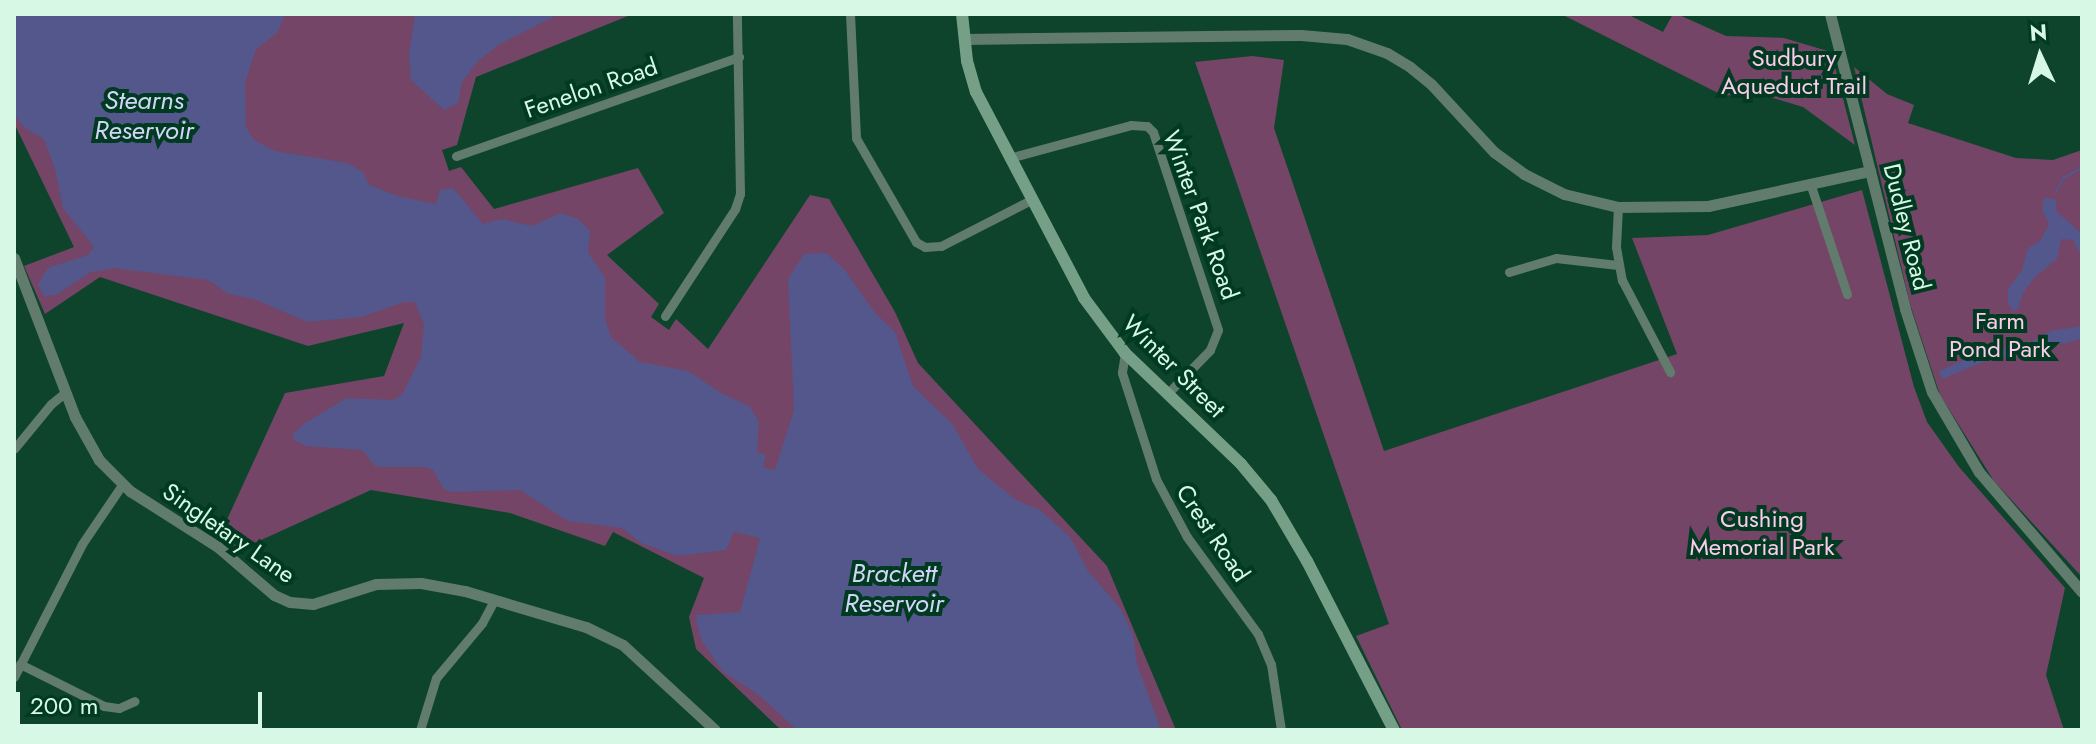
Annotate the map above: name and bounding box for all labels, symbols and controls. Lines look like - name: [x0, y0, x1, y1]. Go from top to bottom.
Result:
- text: N: [2028, 15, 2048, 49]
- north arrow: [2000, 16, 2080, 96]
- park label: Sudbury Aqueduct Trail: [1721, 44, 1867, 100]
- street label: Fenelon Road: [521, 52, 661, 124]
- water label: Stearns Reservoir: [94, 85, 194, 146]
- street label: Winter Park Road: [1157, 126, 1245, 304]
- street label: Dudley Road: [1877, 161, 1937, 293]
- park label: Farm Pond Park: [1949, 307, 2051, 363]
- street label: Winter Street: [1117, 309, 1231, 423]
- street label: Singletary Lane: [157, 477, 301, 589]
- street label: Crest Road: [1170, 479, 1256, 587]
- park label: Cushing Memorial Park: [1689, 505, 1835, 561]
- water label: Brackett Reservoir: [844, 558, 944, 620]
- scale bar: [20, 676, 266, 726]
- text: 200 m: [30, 688, 98, 723]

